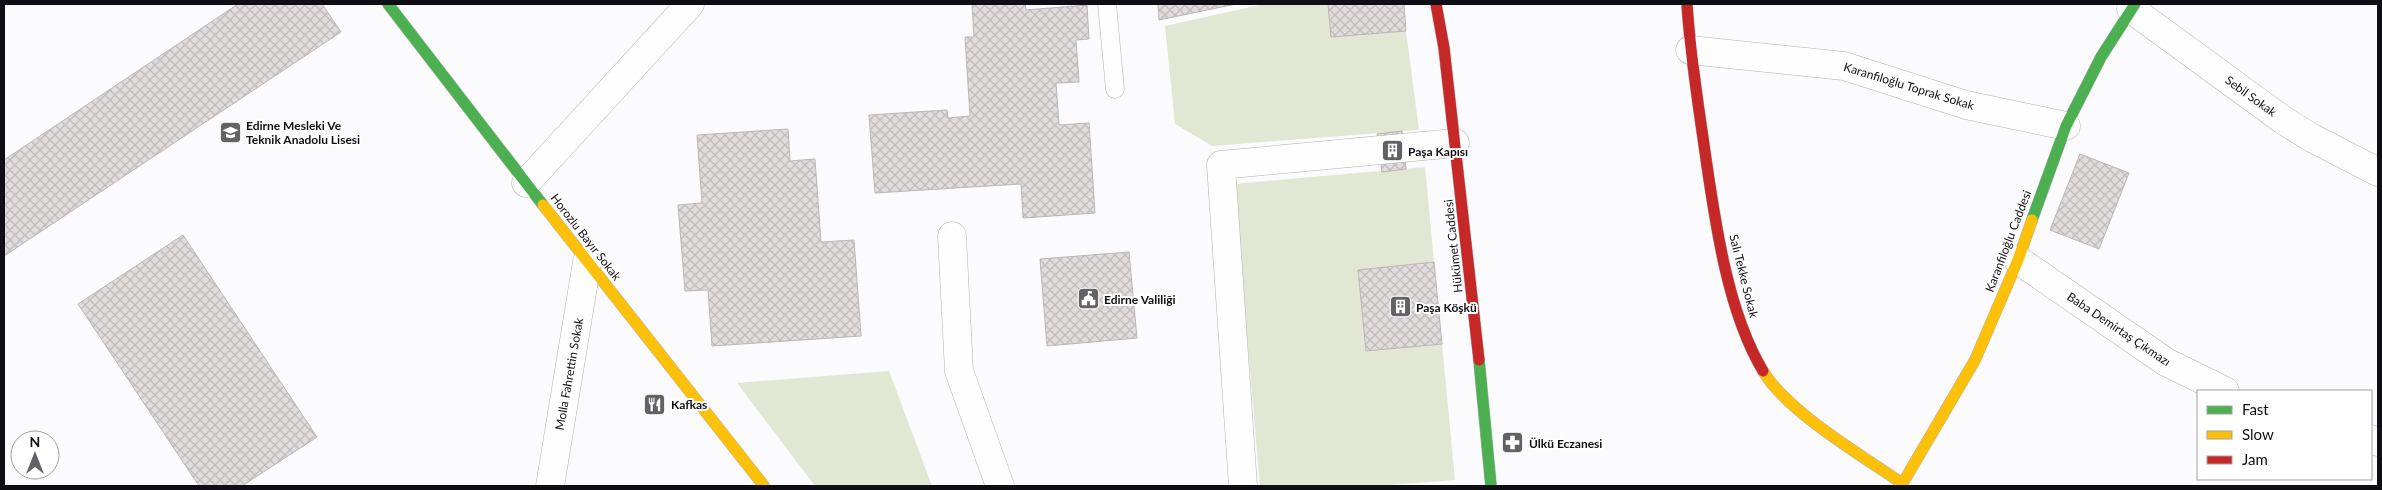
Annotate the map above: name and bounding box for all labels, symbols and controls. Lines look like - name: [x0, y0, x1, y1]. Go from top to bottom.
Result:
- street label: Karanfiloğlu Toprak Sokak: [1842, 59, 1977, 113]
- street label: Sebil Sokak: [2222, 72, 2280, 120]
- place label: Edirne Mesleki Ve Teknik Anadolu Lisesi: [246, 118, 360, 147]
- school or university icon: Edirne Mesleki Ve Teknik Anadolu Lisesi: [218, 120, 242, 144]
- building icon: Paşa Kapısı: [1380, 139, 1404, 163]
- place label: Paşa Kapısı: [1408, 144, 1468, 159]
- street label: Karanfiloğlu Caddesi: [1982, 188, 2034, 294]
- street label: Horozlu Bayır Sokak: [548, 191, 625, 284]
- street label: Hükümet Caddesi: [1441, 198, 1465, 293]
- street label: Salı Tekke Sokak: [1726, 233, 1762, 320]
- public building icon: Edirne Valiliği: [1076, 287, 1100, 311]
- street label: Baba Demirtaş Çıkmazı: [2064, 289, 2174, 369]
- place label: Edirne Valiliği: [1104, 292, 1176, 307]
- building icon: Paşa Köşkü: [1388, 295, 1412, 319]
- place label: Paşa Köşkü: [1416, 300, 1477, 315]
- street label: Molla Fahrettin Sokak: [552, 316, 586, 431]
- legend: [2197, 390, 2372, 480]
- restaurant icon: Kafkas: [643, 392, 667, 416]
- place label: Kafkas: [671, 397, 707, 412]
- text: Fast: [2242, 400, 2269, 418]
- text: Slow: [2242, 425, 2274, 443]
- north arrow: [10, 430, 60, 480]
- pharmacy icon: Ülkü Eczanesi: [1501, 431, 1525, 455]
- text: N: [30, 433, 40, 450]
- place label: Ülkü Eczanesi: [1529, 436, 1602, 451]
- text: Jam: [2242, 450, 2268, 468]

